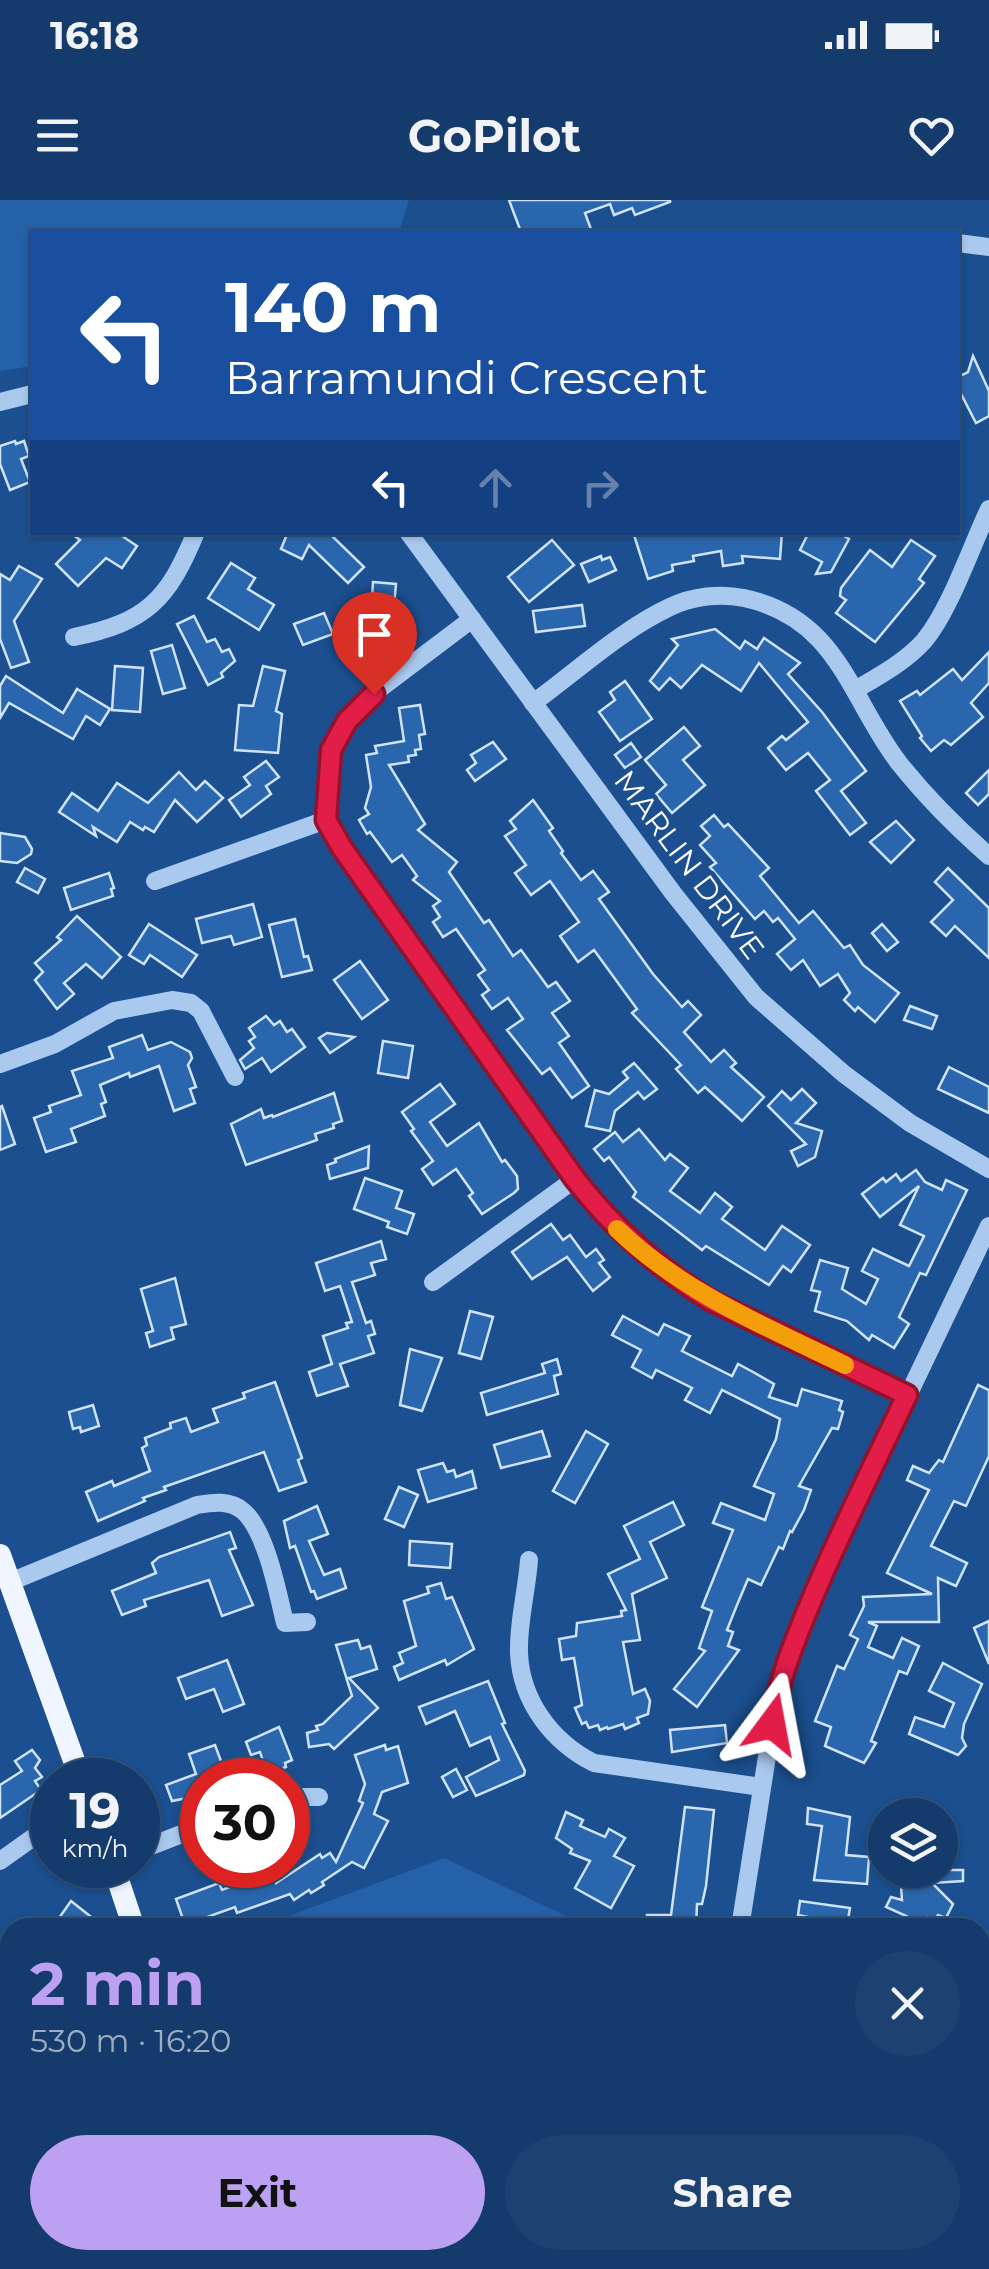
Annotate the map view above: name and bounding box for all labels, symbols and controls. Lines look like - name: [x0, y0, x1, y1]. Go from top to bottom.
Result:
- text: 16:18: [50, 12, 139, 59]
- icon: menu: [30, 108, 85, 163]
- text: GoPilot: [408, 108, 581, 163]
- icon: heart: [904, 108, 959, 163]
- text: 140 m: [225, 264, 441, 350]
- icon: left: [60, 270, 190, 400]
- text: Barramundi Crescent: [225, 350, 708, 405]
- icon: left: [363, 460, 418, 515]
- icon: ahead: [468, 460, 523, 515]
- icon: right: [573, 460, 628, 515]
- pin: [332, 592, 417, 695]
- icon: arrive: [347, 607, 402, 662]
- street label: MARLIN DRIVE: [606, 763, 772, 966]
- position arrow: [720, 1672, 824, 1776]
- speed limit sign: 30: [180, 1758, 310, 1888]
- text: 19: [69, 1780, 121, 1841]
- map controls: [868, 1798, 958, 1888]
- button: layers: [868, 1798, 958, 1888]
- text: km/h: [62, 1833, 128, 1863]
- text: 2 min: [30, 1947, 205, 2020]
- button: close: [855, 1951, 960, 2056]
- text: 530 m · 16:20: [30, 2021, 231, 2060]
- button: Exit: [30, 2135, 485, 2250]
- button: Share: [505, 2135, 960, 2250]

